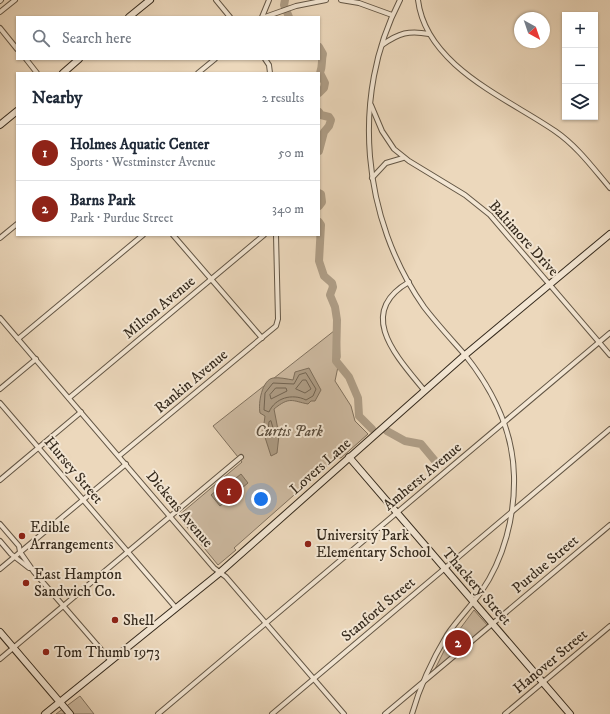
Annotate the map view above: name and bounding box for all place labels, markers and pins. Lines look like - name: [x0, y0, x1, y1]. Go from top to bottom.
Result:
- pin: 1: [216, 476, 242, 506]
- place label: Edible Arrangements: [30, 518, 113, 554]
- place label: University Park Elementary School: [316, 526, 431, 562]
- marker: Edible Arrangements: [17, 531, 27, 541]
- marker: University Park Elementary School: [303, 539, 313, 549]
- place label: East Hampton Sandwich Co.: [34, 565, 122, 601]
- marker: East Hampton Sandwich Co.: [21, 578, 31, 588]
- place label: Shell: [123, 611, 154, 630]
- marker: Shell: [110, 615, 120, 625]
- pin: 2: [445, 628, 471, 658]
- place label: Tom Thumb 1973: [54, 643, 160, 662]
- marker: Tom Thumb 1973: [41, 647, 51, 657]

